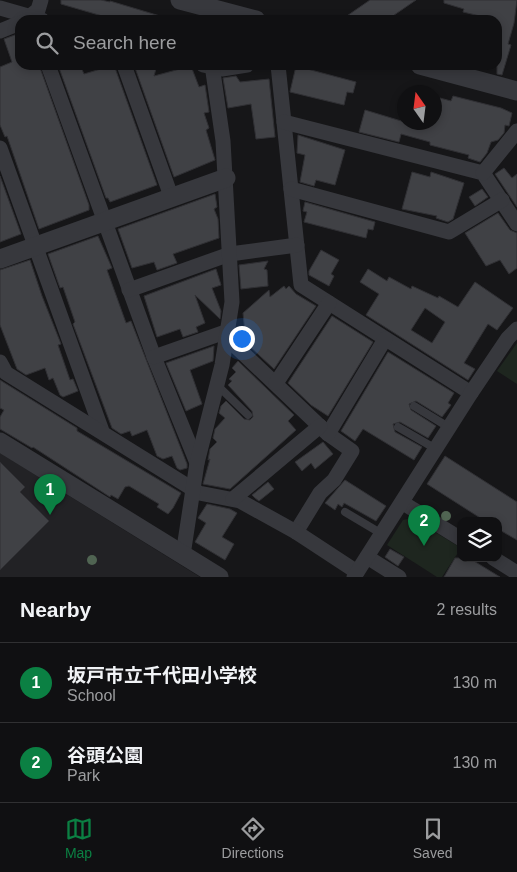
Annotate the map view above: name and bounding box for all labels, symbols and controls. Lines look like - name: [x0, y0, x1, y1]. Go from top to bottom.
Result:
- search box: [15, 15, 502, 70]
- icon: search: [33, 29, 61, 57]
- text: Search here: [73, 32, 177, 53]
- north arrow: [397, 85, 442, 130]
- your location: [229, 326, 255, 352]
- pin: 1: [34, 474, 66, 515]
- pin: 2: [408, 505, 440, 546]
- map controls: [457, 517, 502, 562]
- button: layers: [457, 517, 502, 562]
- text: Nearby: [20, 598, 91, 621]
- text: 2 results: [437, 601, 497, 618]
- text: 坂戸市立千代田小学校: [67, 665, 257, 686]
- text: 1: [32, 674, 40, 691]
- text: 130 m: [453, 674, 497, 691]
- text: School: [67, 687, 116, 704]
- text: 谷頭公園: [67, 745, 143, 766]
- text: 2: [32, 754, 40, 771]
- text: 130 m: [453, 754, 497, 771]
- text: Park: [67, 767, 100, 784]
- tab: Map: [65, 815, 93, 861]
- tab: Directions: [222, 815, 284, 861]
- tab: Saved: [413, 815, 452, 861]

